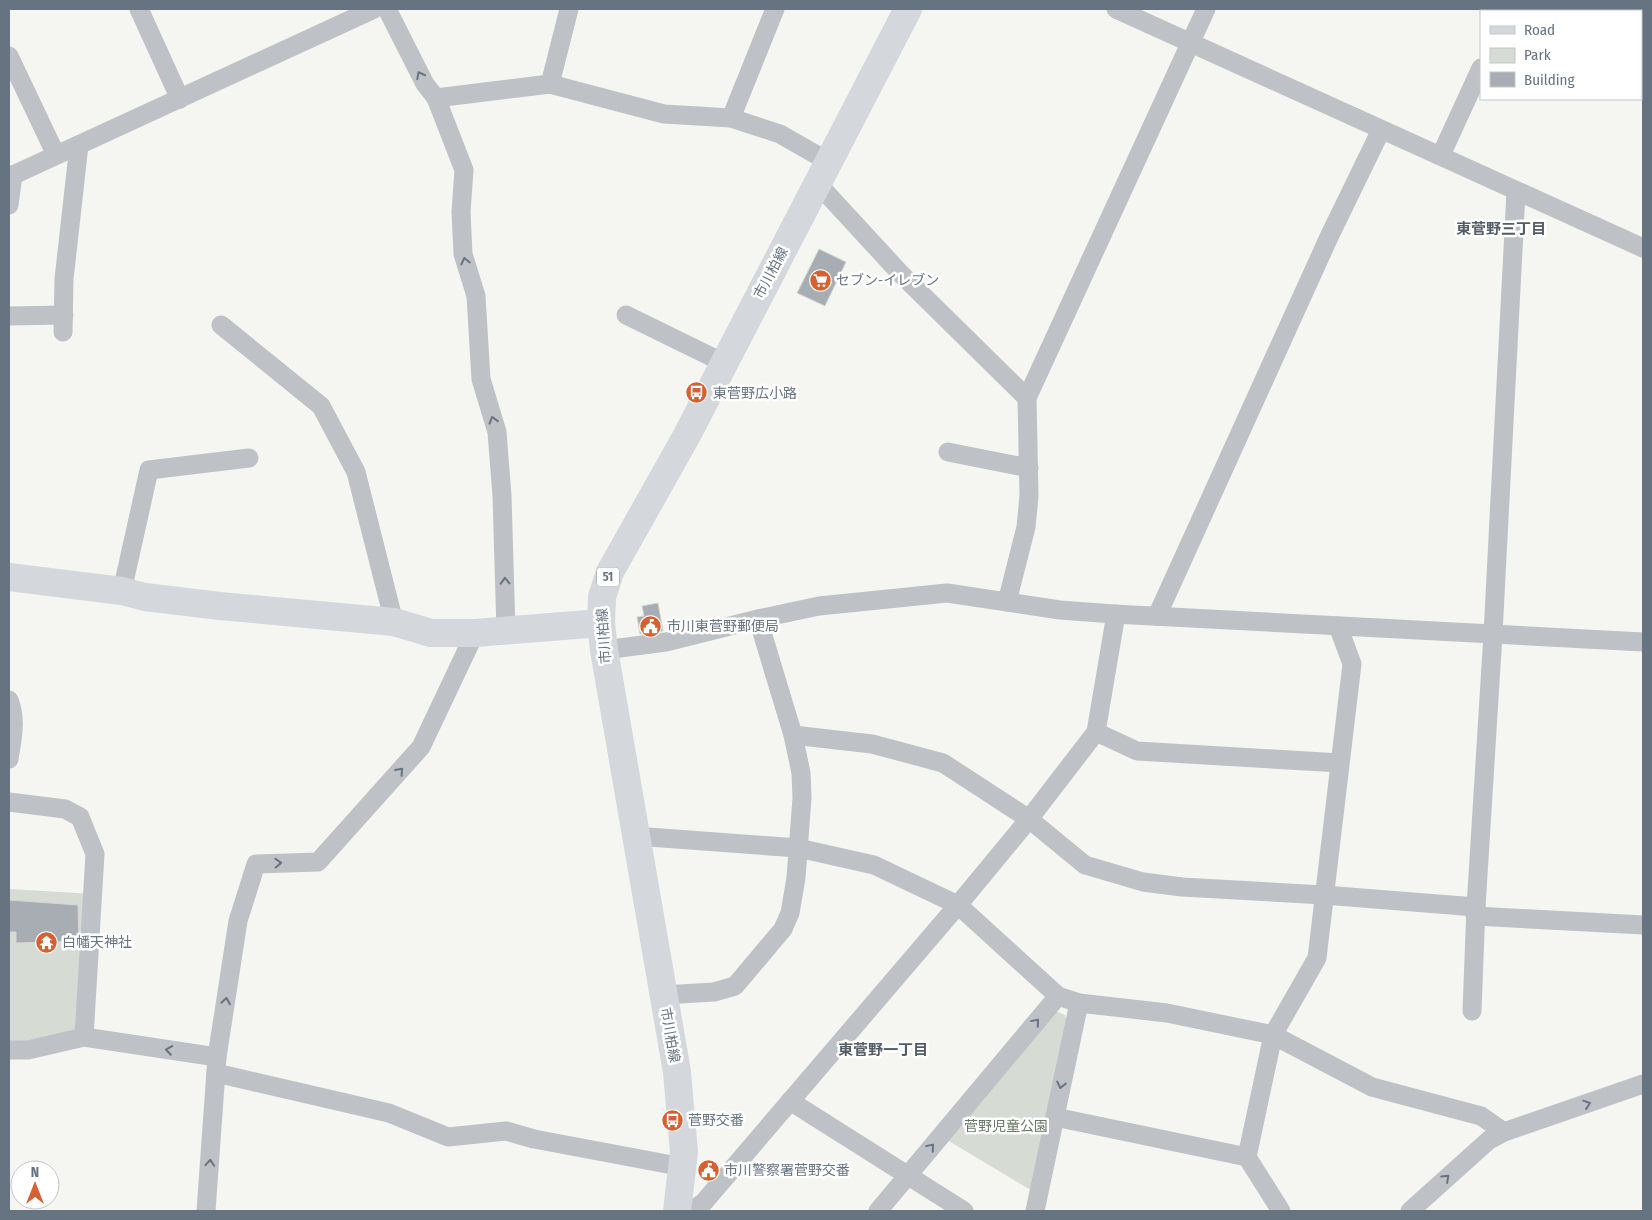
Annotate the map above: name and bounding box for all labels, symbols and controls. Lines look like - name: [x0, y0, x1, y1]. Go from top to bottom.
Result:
- legend: [1480, 10, 1642, 100]
- text: Road: [1524, 21, 1555, 39]
- text: Park: [1524, 46, 1551, 64]
- one-way arrow: [416, 71, 426, 80]
- text: Building: [1524, 71, 1575, 89]
- district label: 東菅野三丁目: [1456, 220, 1546, 238]
- street label: 市川柏線: [750, 244, 792, 302]
- one-way arrow: [460, 257, 470, 266]
- supermarket icon: セブン-イレブン: [808, 268, 832, 292]
- place label: セブン-イレブン: [836, 272, 939, 289]
- bus stop icon: 東菅野広小路: [685, 381, 709, 405]
- place label: 東菅野広小路: [713, 385, 797, 402]
- one-way arrow: [489, 416, 499, 424]
- road number: 51: [597, 568, 619, 586]
- one-way arrow: [499, 577, 510, 585]
- street label: 市川柏線: [594, 607, 614, 665]
- public building icon: 市川東菅野郵便局: [639, 614, 663, 638]
- place label: 市川東菅野郵便局: [667, 618, 779, 635]
- one-way arrow: [394, 768, 403, 777]
- one-way arrow: [274, 858, 282, 869]
- temple icon: 白幡天神社: [34, 930, 58, 954]
- place label: 白幡天神社: [62, 934, 132, 951]
- one-way arrow: [220, 997, 231, 1005]
- street label: 市川柏線: [657, 1006, 683, 1064]
- one-way arrow: [1030, 1019, 1039, 1028]
- district label: 東菅野一丁目: [838, 1041, 928, 1059]
- one-way arrow: [165, 1045, 173, 1055]
- one-way arrow: [1057, 1081, 1067, 1089]
- one-way arrow: [1583, 1100, 1591, 1110]
- bus stop icon: 菅野交番: [660, 1108, 684, 1132]
- place label: 菅野交番: [688, 1112, 744, 1129]
- park label: 菅野児童公園: [964, 1118, 1048, 1135]
- one-way arrow: [926, 1144, 934, 1153]
- one-way arrow: [204, 1158, 215, 1166]
- public building icon: 市川警察署菅野交番: [696, 1158, 720, 1182]
- north arrow: [10, 1160, 60, 1210]
- place label: 市川警察署菅野交番: [724, 1162, 850, 1179]
- text: N: [31, 1164, 39, 1181]
- one-way arrow: [1440, 1175, 1449, 1184]

